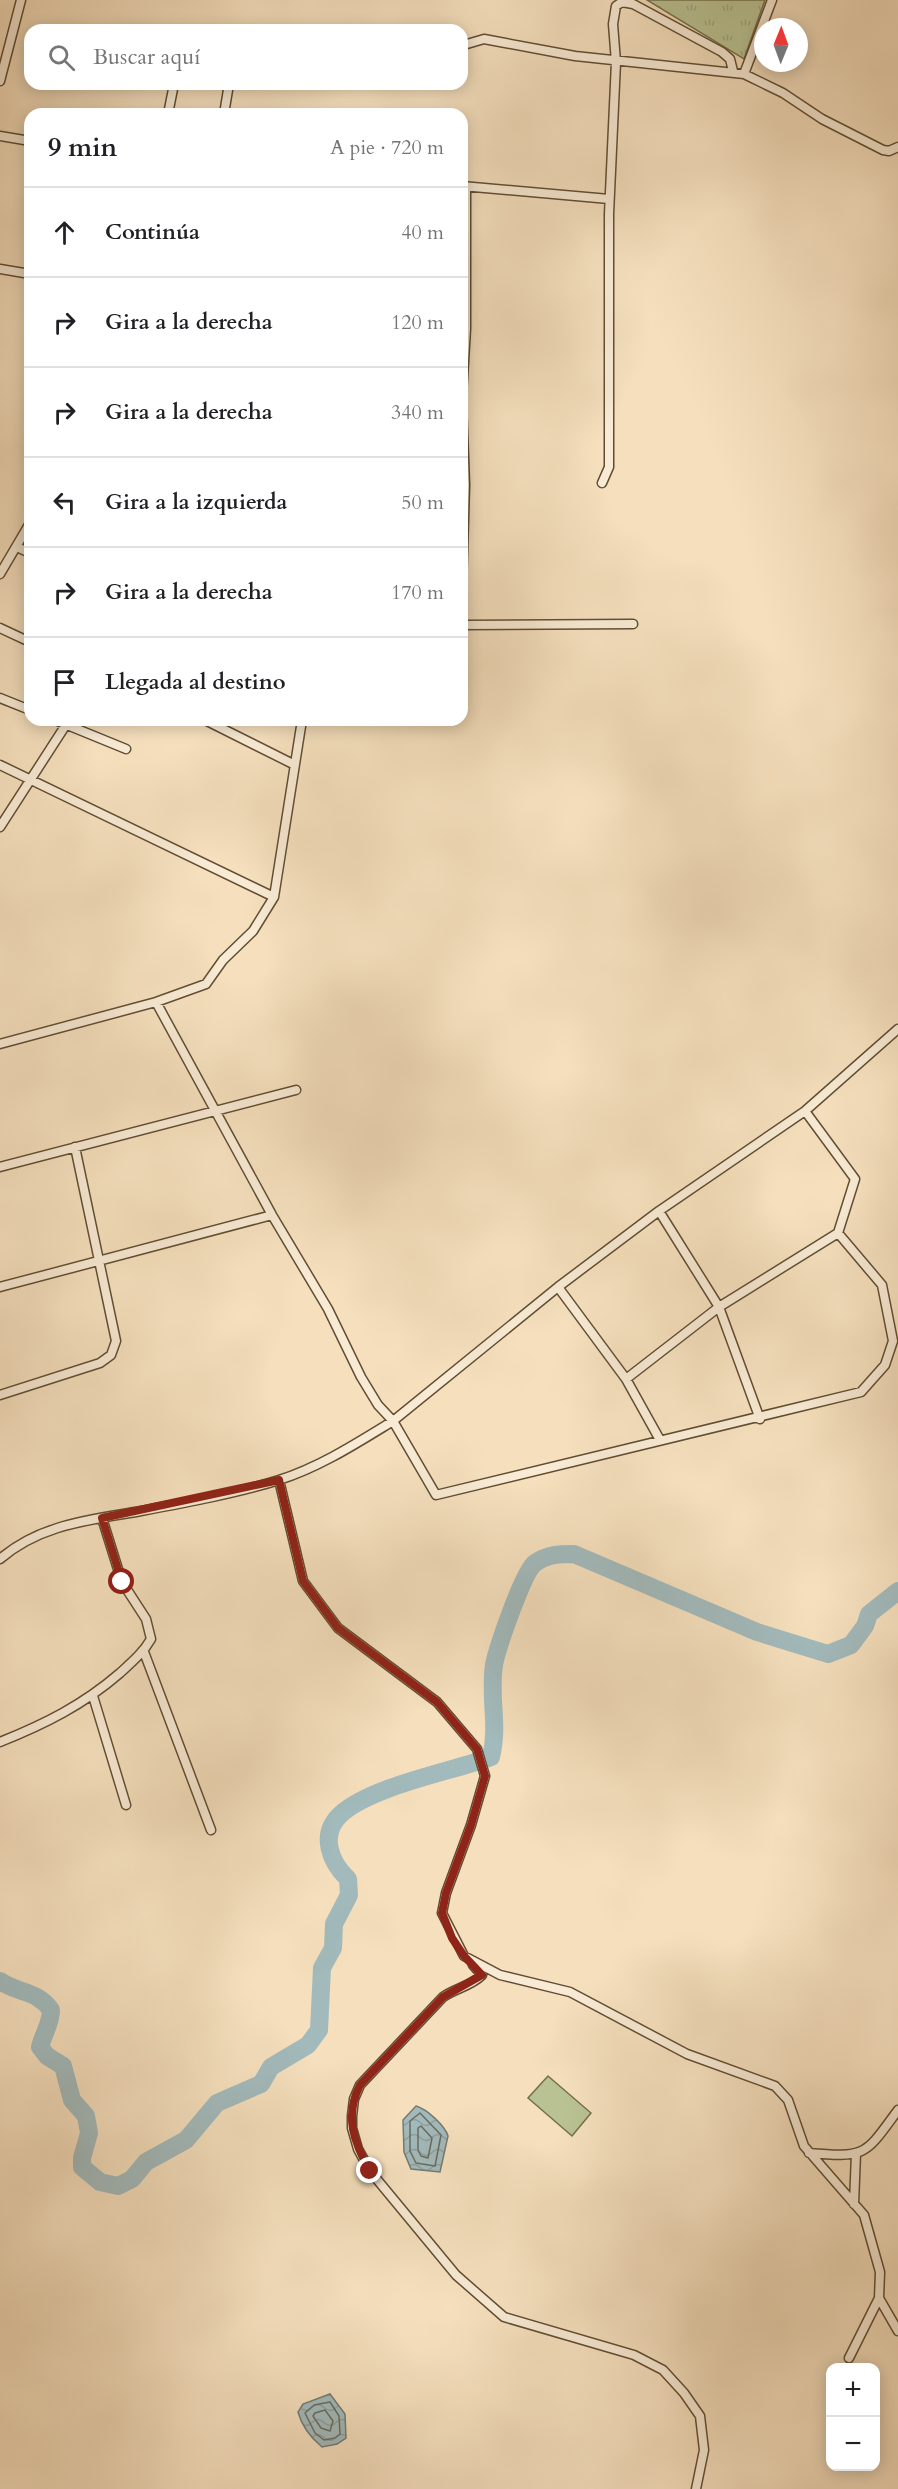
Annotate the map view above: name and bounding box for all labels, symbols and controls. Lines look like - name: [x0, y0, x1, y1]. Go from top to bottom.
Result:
- north arrow: [754, 18, 808, 72]
- search box: [24, 24, 468, 90]
- icon: search: [45, 41, 78, 74]
- text: Buscar aquí: [93, 42, 200, 72]
- text: 9 min: [48, 130, 117, 165]
- text: A pie · 720 m: [330, 134, 444, 161]
- icon: ahead: [48, 216, 81, 249]
- text: Continúa: [105, 217, 200, 247]
- text: 40 m: [401, 219, 444, 246]
- icon: right: [48, 306, 81, 339]
- text: Gira a la derecha: [105, 307, 273, 337]
- text: 120 m: [391, 309, 444, 336]
- icon: right: [48, 396, 81, 429]
- text: Gira a la derecha: [105, 397, 273, 427]
- text: 340 m: [391, 399, 444, 426]
- icon: left: [48, 486, 81, 519]
- text: Gira a la izquierda: [105, 487, 288, 517]
- text: 50 m: [401, 489, 444, 516]
- icon: right: [48, 576, 81, 609]
- text: Gira a la derecha: [105, 577, 273, 607]
- text: 170 m: [391, 579, 444, 606]
- icon: arrive: [48, 666, 81, 699]
- text: Llegada al destino: [105, 667, 286, 697]
- route start: [108, 1568, 134, 1594]
- route end: [356, 2157, 382, 2183]
- map controls: [826, 2363, 880, 2471]
- button: +: [826, 2363, 880, 2417]
- button: −: [826, 2417, 880, 2471]

